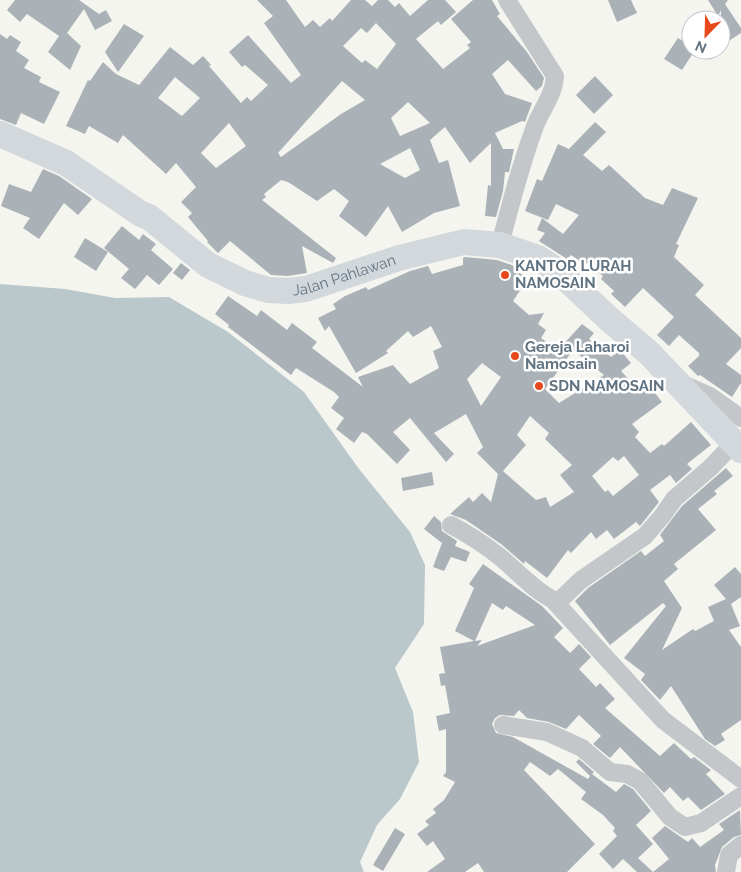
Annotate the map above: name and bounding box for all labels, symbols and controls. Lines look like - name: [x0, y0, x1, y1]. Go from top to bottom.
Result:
- north arrow: [681, 10, 731, 60]
- text: N: [693, 38, 709, 56]
- street label: Jalan Pahlawan: [292, 251, 398, 299]
- place label: KANTOR LURAH NAMOSAIN: [515, 257, 631, 292]
- marker: KANTOR LURAH NAMOSAIN: [499, 269, 511, 281]
- place label: Gereja Laharoi Namosain: [525, 338, 629, 373]
- marker: Gereja Laharoi Namosain: [509, 350, 521, 362]
- place label: SDN NAMOSAIN: [549, 377, 665, 395]
- marker: SDN NAMOSAIN: [533, 380, 545, 392]

